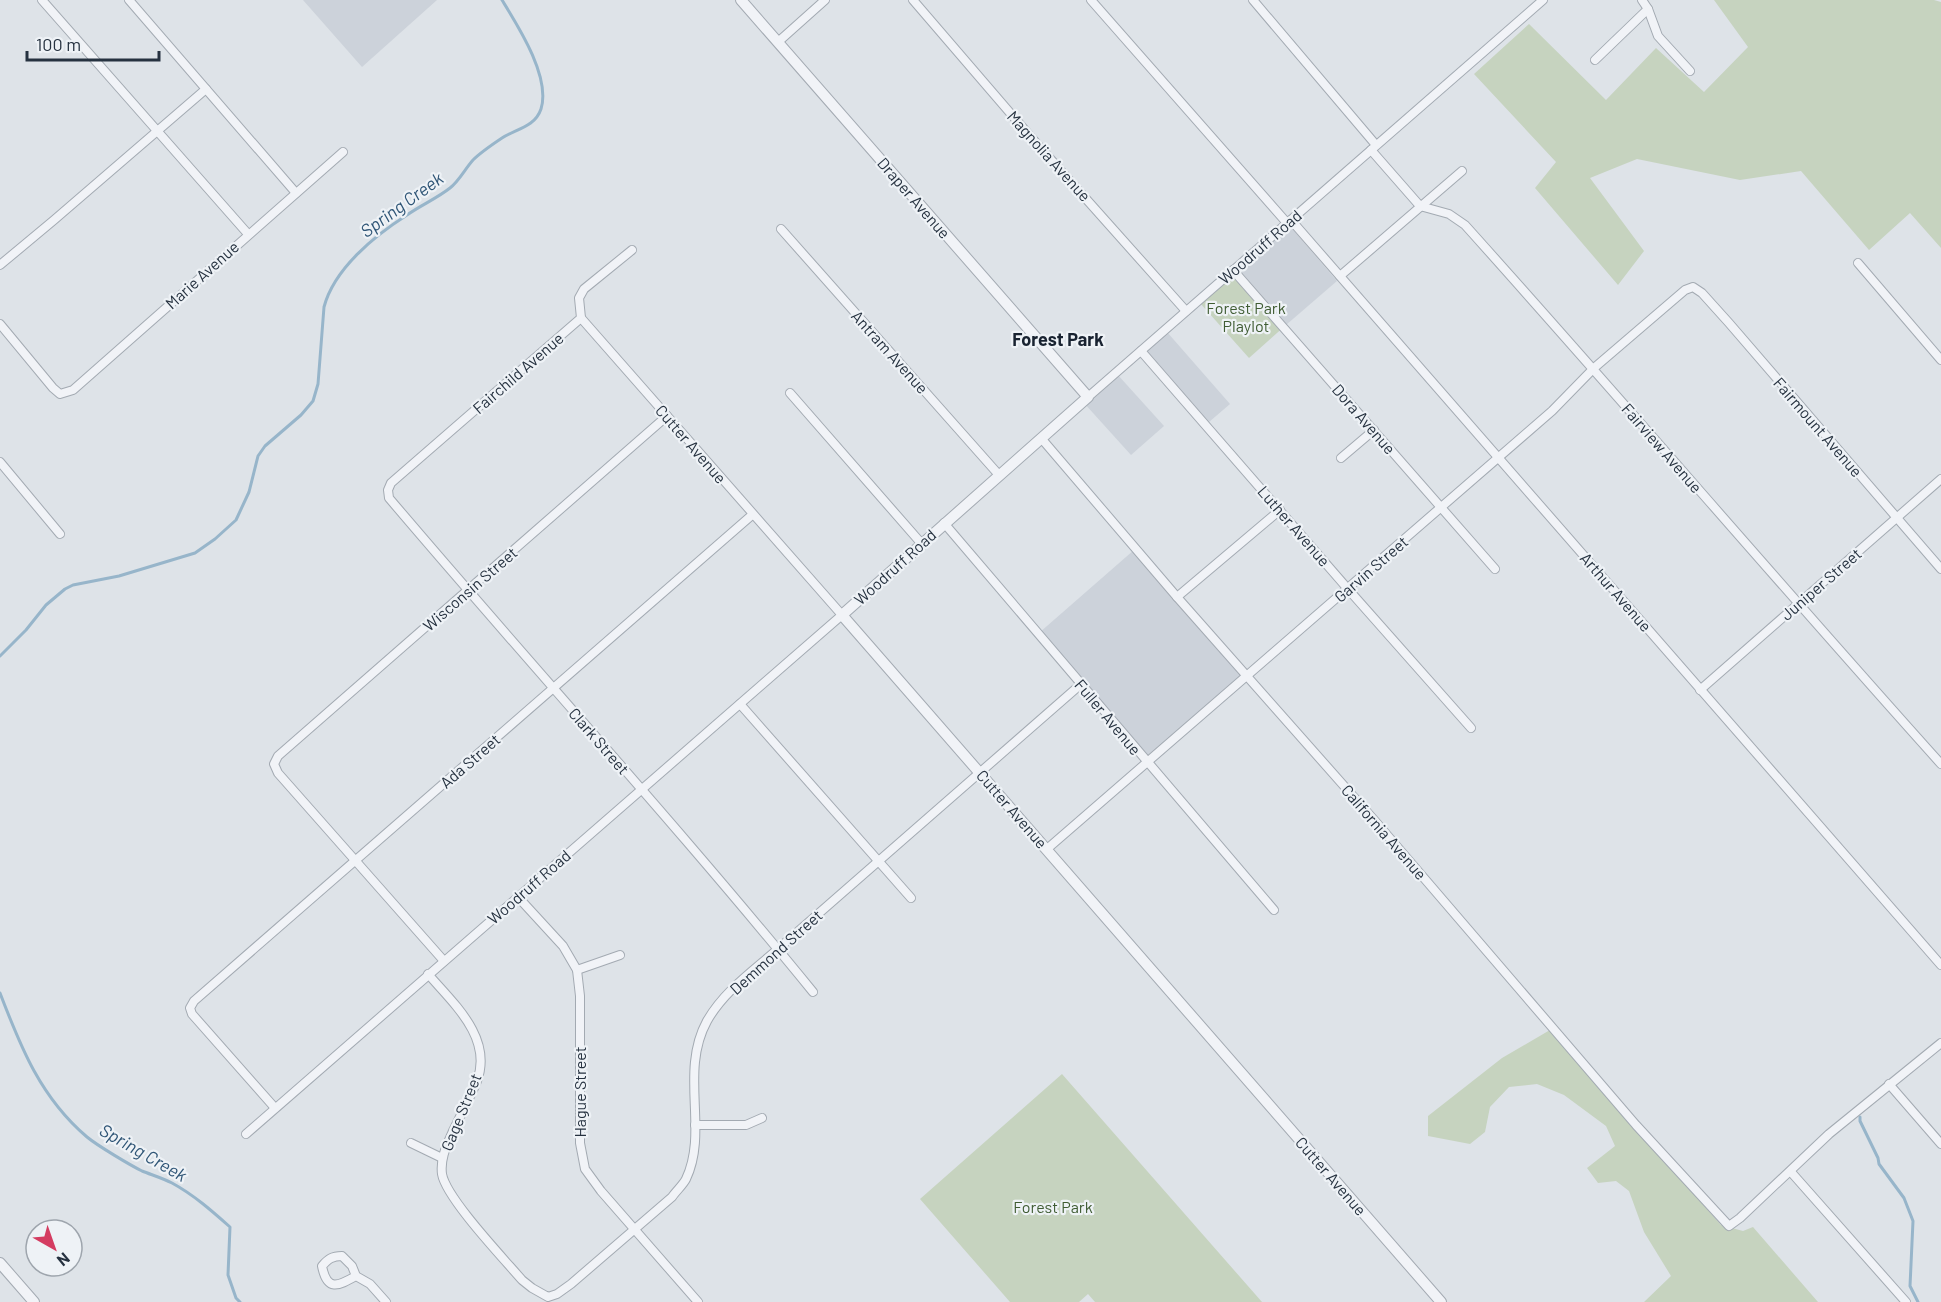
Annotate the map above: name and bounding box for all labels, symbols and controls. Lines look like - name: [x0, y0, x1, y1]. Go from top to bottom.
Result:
- scale bar: [27, 24, 159, 62]
- text: 100 m: [36, 33, 81, 55]
- street label: Magnolia Avenue: [1004, 106, 1095, 205]
- street label: Draper Avenue: [874, 153, 955, 242]
- water label: Spring Creek: [356, 167, 447, 242]
- street label: Woodruff Road: [1214, 205, 1305, 288]
- street label: Marie Avenue: [161, 237, 242, 313]
- park label: Forest Park Playlot: [1206, 298, 1286, 335]
- street label: Antram Avenue: [848, 306, 933, 397]
- street label: Fairchild Avenue: [468, 328, 567, 417]
- district label: Forest Park: [1012, 328, 1104, 350]
- street label: Fairmount Avenue: [1770, 373, 1867, 480]
- street label: Dora Avenue: [1329, 380, 1400, 458]
- street label: Fairview Avenue: [1618, 399, 1707, 496]
- street label: Cutter Avenue: [652, 400, 731, 487]
- street label: Luther Avenue: [1254, 482, 1334, 570]
- street label: Woodruff Road: [850, 525, 940, 608]
- street label: Garvin Street: [1330, 531, 1411, 606]
- street label: Wisconsin Street: [419, 543, 521, 635]
- street label: Juniper Street: [1777, 543, 1865, 624]
- street label: Arthur Avenue: [1577, 548, 1656, 635]
- street label: Fuller Avenue: [1071, 675, 1146, 758]
- street label: Clark Street: [565, 703, 634, 778]
- street label: Ada Street: [436, 729, 504, 792]
- street label: Cutter Avenue: [973, 765, 1052, 852]
- street label: California Avenue: [1338, 780, 1431, 883]
- street label: Woodruff Road: [483, 845, 574, 928]
- street label: Demmond Street: [726, 905, 826, 998]
- street label: Hague Street: [570, 1046, 589, 1138]
- street label: Gage Street: [436, 1070, 485, 1153]
- water label: Spring Creek: [96, 1118, 191, 1186]
- street label: Cutter Avenue: [1292, 1132, 1371, 1219]
- park label: Forest Park: [1013, 1197, 1093, 1216]
- north arrow: [24, 1218, 84, 1278]
- text: N: [54, 1249, 74, 1271]

